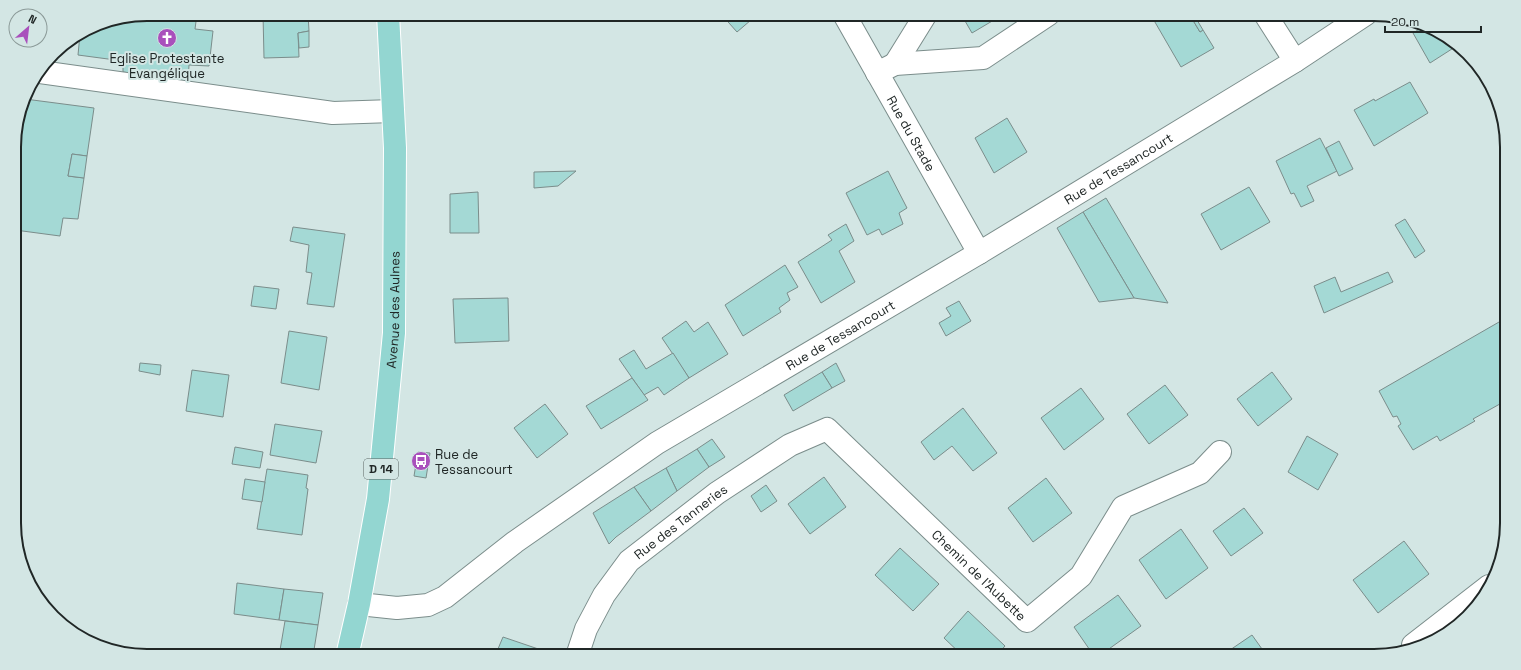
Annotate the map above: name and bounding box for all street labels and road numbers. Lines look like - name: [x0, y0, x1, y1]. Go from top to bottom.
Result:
- street label: Rue du Stade: [883, 92, 939, 174]
- street label: Rue de Tessancourt: [1061, 129, 1176, 208]
- street label: Avenue des Aulnes: [382, 251, 403, 369]
- street label: Rue de Tessancourt: [782, 296, 898, 374]
- road number: D 14: [364, 459, 398, 479]
- street label: Rue des Tanneries: [630, 480, 730, 563]
- street label: Chemin de l'Aubette: [928, 526, 1030, 624]

